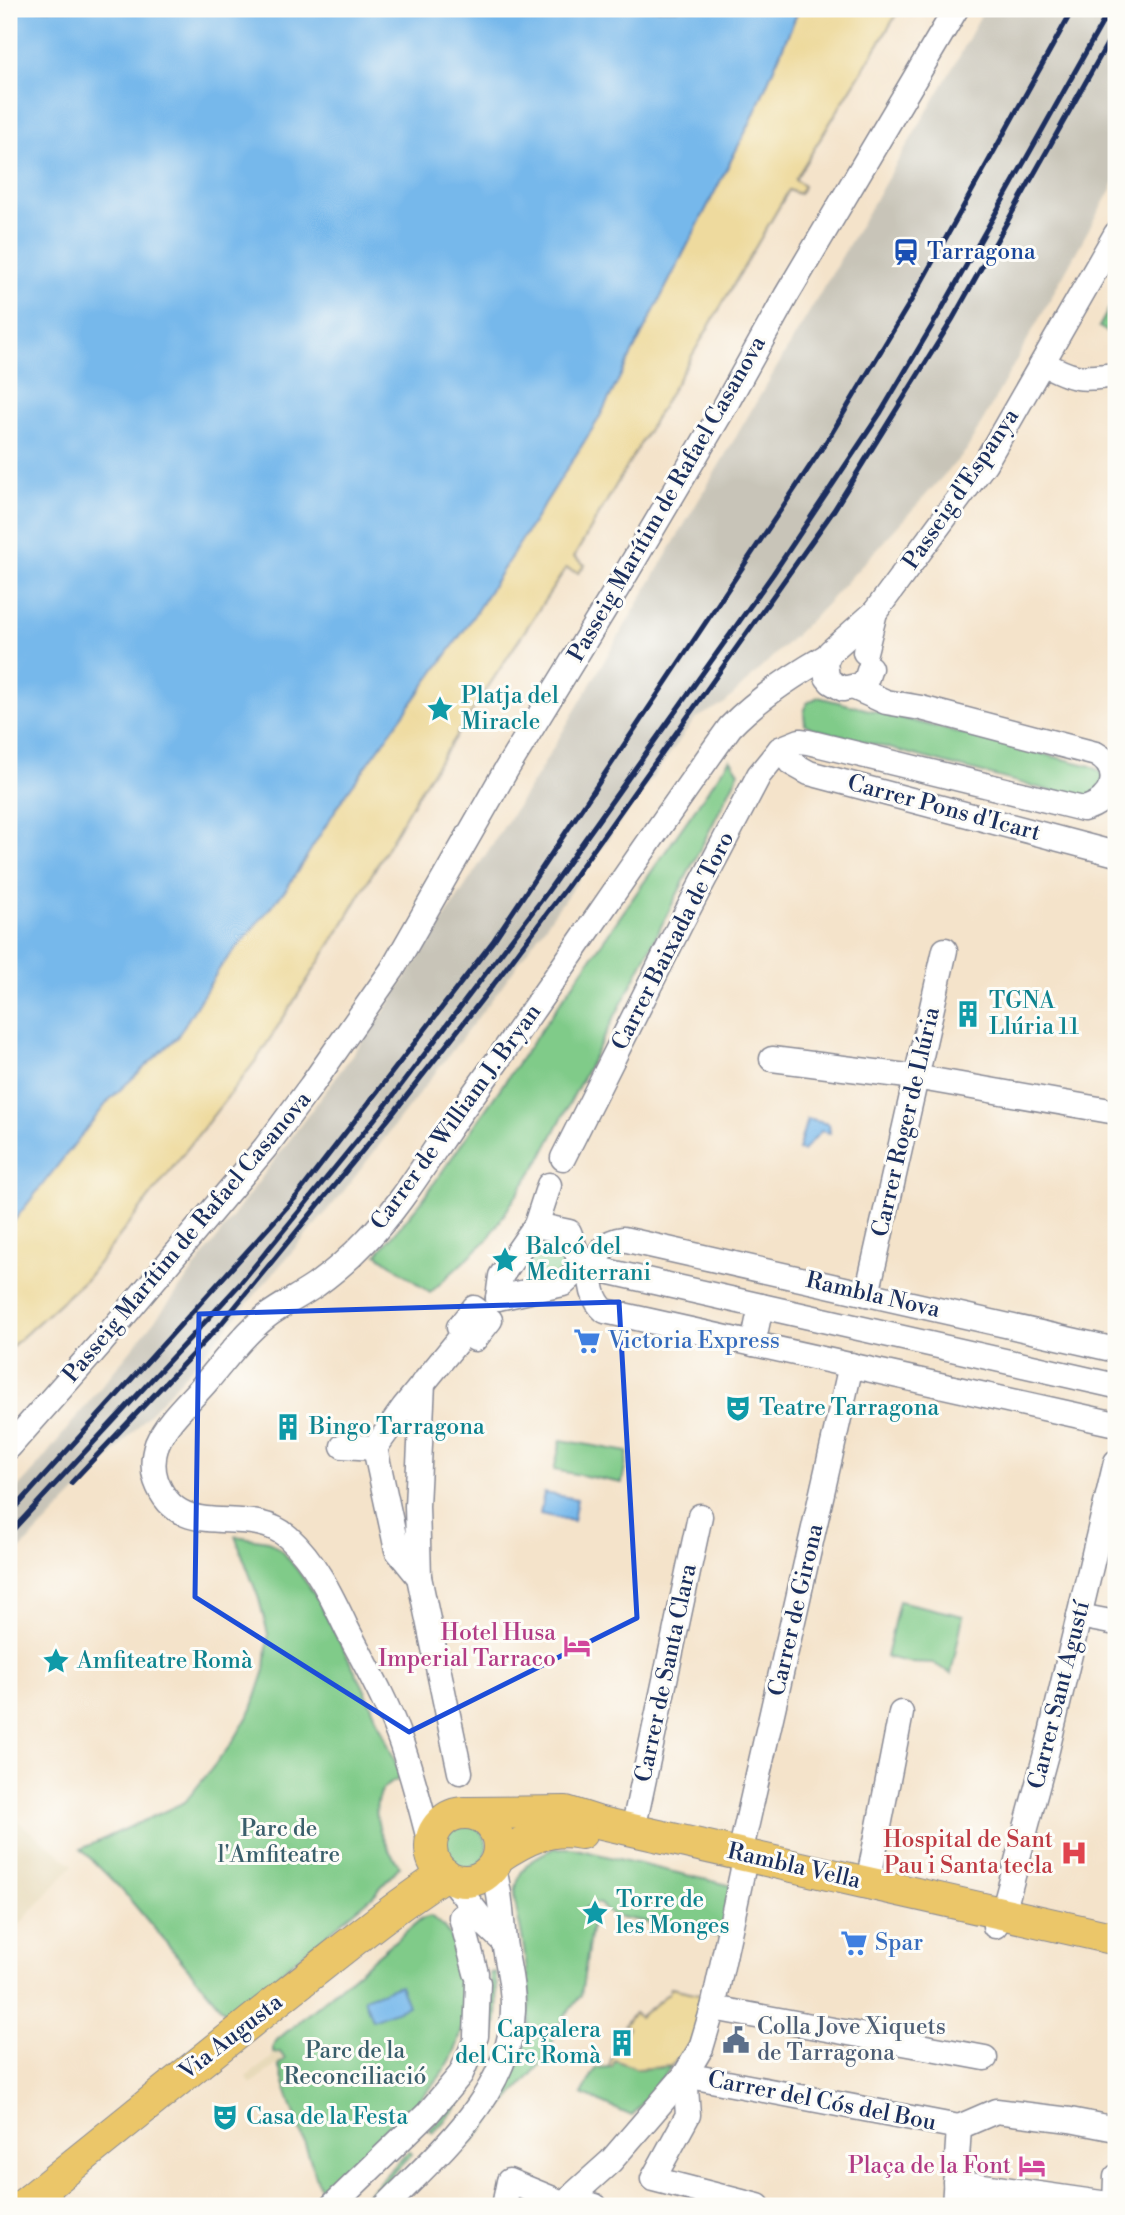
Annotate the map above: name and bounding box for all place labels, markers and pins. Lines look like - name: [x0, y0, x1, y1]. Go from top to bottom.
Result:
- station icon: Tarragona: [891, 237, 921, 267]
- place label: Tarragona: [927, 238, 1036, 266]
- place label: Platja del Miracle: [461, 682, 559, 736]
- place icon: Platja del Miracle: [425, 694, 455, 724]
- place label: TGNA Llúria 11: [989, 987, 1079, 1041]
- building icon: TGNA Llúria 11: [953, 999, 983, 1029]
- place label: Balcó del Mediterrani: [525, 1233, 651, 1287]
- place icon: Balcó del Mediterrani: [490, 1245, 520, 1275]
- supermarket icon: Victoria Express: [572, 1326, 602, 1356]
- place label: Victoria Express: [607, 1327, 780, 1355]
- theatre icon: Teatre Tarragona: [723, 1393, 753, 1423]
- place label: Teatre Tarragona: [759, 1394, 939, 1422]
- building icon: Bingo Tarragona: [273, 1412, 303, 1442]
- place label: Bingo Tarragona: [308, 1413, 485, 1441]
- place label: Hotel Husa Imperial Tarraco: [378, 1619, 556, 1673]
- hotel icon: Hotel Husa Imperial Tarraco: [562, 1631, 592, 1661]
- place icon: Amfiteatre Romà: [41, 1646, 71, 1676]
- place label: Amfiteatre Romà: [76, 1647, 253, 1675]
- place label: Hospital de Sant Pau i Santa tecla: [883, 1826, 1053, 1880]
- hospital icon: Hospital de Sant Pau i Santa tecla: [1059, 1838, 1089, 1868]
- place label: Torre de les Monges: [616, 1886, 730, 1940]
- place icon: Torre de les Monges: [580, 1898, 610, 1928]
- supermarket icon: Spar: [839, 1928, 869, 1958]
- place label: Spar: [875, 1929, 923, 1957]
- place label: Colla Jove Xiquets de Tarragona: [757, 2013, 946, 2067]
- place label: Capçalera del Circ Romà: [455, 2016, 601, 2070]
- public building icon: Colla Jove Xiquets de Tarragona: [721, 2025, 751, 2055]
- building icon: Capçalera del Circ Romà: [607, 2028, 637, 2058]
- theatre icon: Casa de la Festa: [210, 2102, 240, 2132]
- place label: Casa de la Festa: [246, 2103, 408, 2131]
- hotel icon: Plaça de la Font: [1017, 2151, 1047, 2181]
- place label: Plaça de la Font: [848, 2152, 1011, 2180]

